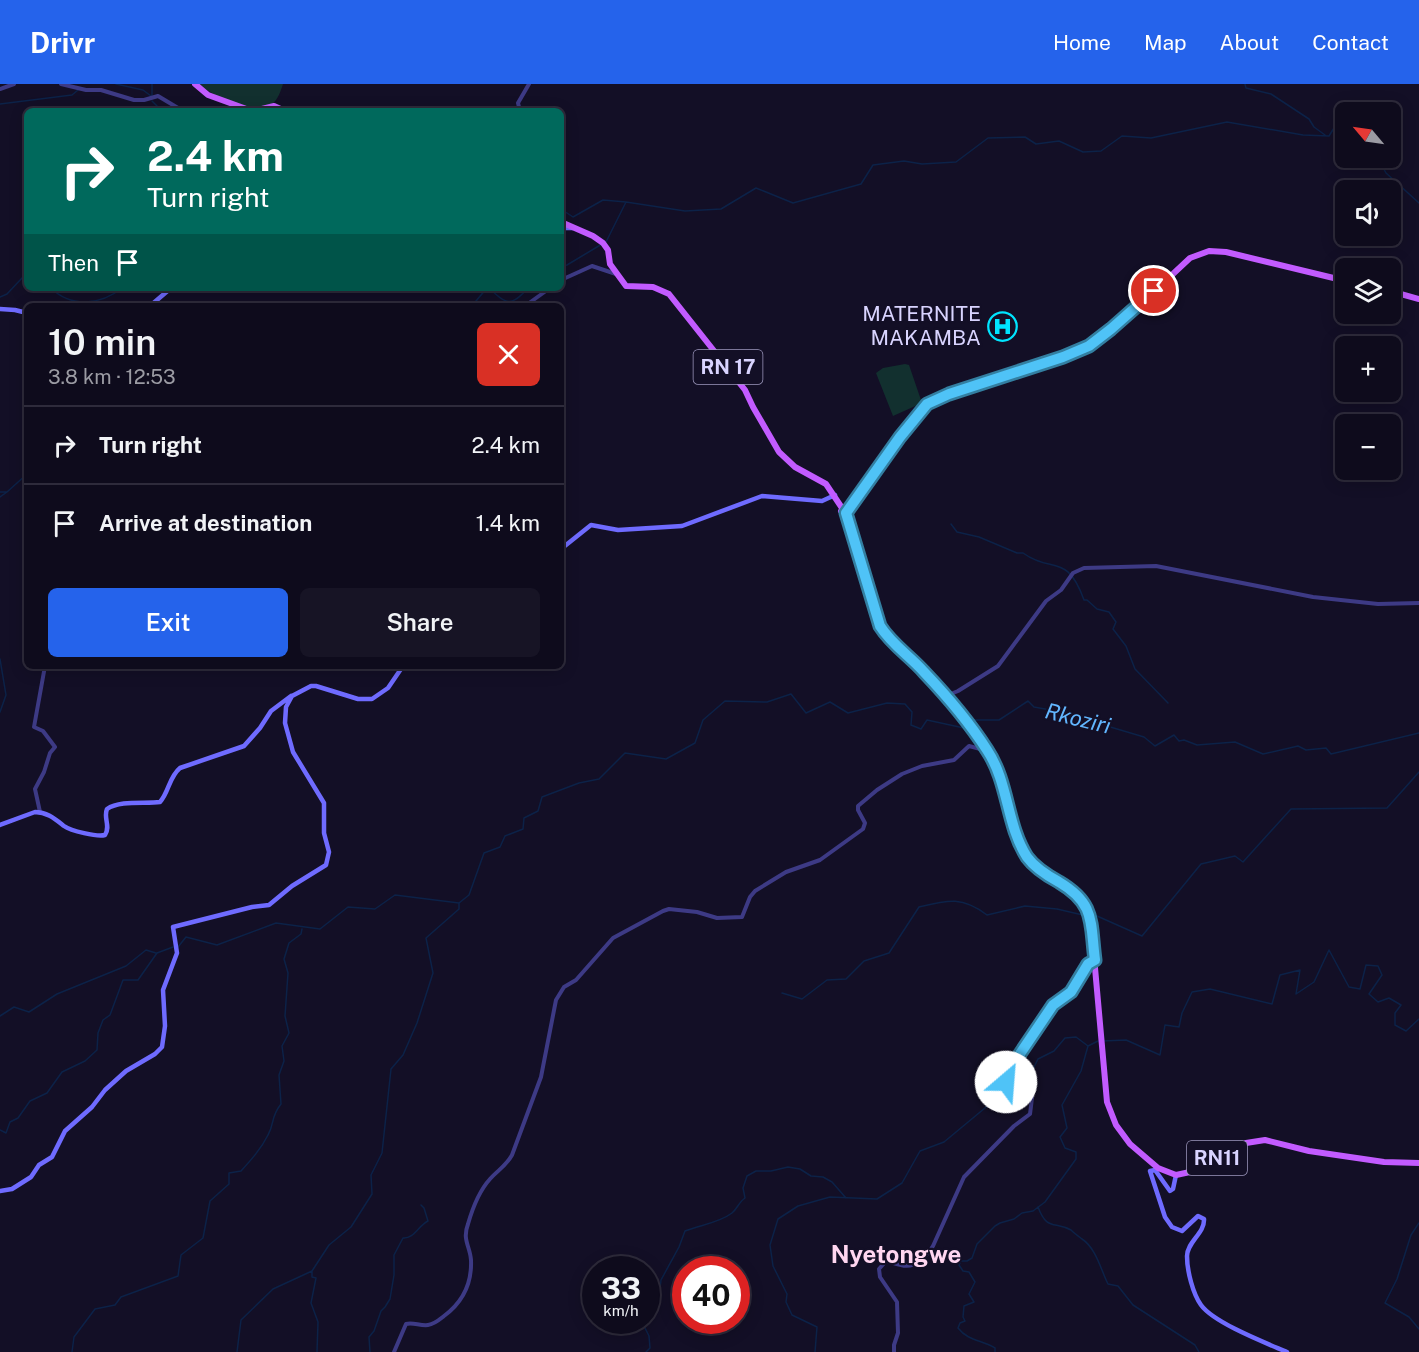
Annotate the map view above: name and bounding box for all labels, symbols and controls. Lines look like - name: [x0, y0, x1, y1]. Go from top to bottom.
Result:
- text: Drivr: [30, 26, 95, 59]
- text: Home: [1053, 30, 1111, 55]
- text: Map: [1144, 30, 1187, 55]
- text: About: [1220, 30, 1279, 55]
- text: Contact: [1312, 30, 1389, 55]
- north arrow: [1335, 102, 1401, 168]
- map controls: [1335, 102, 1401, 480]
- text: 2.4 km: [147, 131, 284, 180]
- icon: right: [48, 132, 126, 210]
- button: sound: [1335, 180, 1401, 246]
- text: Turn right: [147, 181, 270, 213]
- icon: arrive: [111, 246, 144, 279]
- text: Then: [48, 250, 99, 276]
- button: layers: [1335, 258, 1401, 324]
- pin: [1128, 265, 1179, 316]
- icon: arrive: [1137, 274, 1170, 307]
- place label: MATERNITE MAKAMBA: [862, 301, 981, 350]
- hospital icon: MATERNITE MAKAMBA: [986, 310, 1018, 342]
- text: 10 min: [48, 321, 156, 363]
- button: close: [477, 323, 540, 386]
- button: +: [1335, 336, 1401, 402]
- road number: RN 17: [694, 350, 762, 384]
- text: 3.8 km · 12:53: [48, 365, 176, 389]
- button: −: [1335, 414, 1401, 480]
- icon: right: [48, 429, 81, 462]
- text: Turn right: [99, 432, 202, 458]
- text: 2.4 km: [472, 432, 540, 458]
- icon: arrive: [48, 507, 81, 540]
- text: Arrive at destination: [99, 510, 312, 536]
- text: 1.4 km: [476, 510, 540, 536]
- button: Exit: [48, 588, 288, 657]
- button: Share: [300, 588, 540, 657]
- water label: Rkoziri: [1042, 697, 1114, 739]
- position arrow: [974, 1050, 1038, 1114]
- road number: RN11: [1187, 1141, 1247, 1175]
- district label: Nyetongwe: [831, 1240, 961, 1268]
- speed limit sign: 40: [672, 1256, 750, 1334]
- text: 33: [601, 1270, 641, 1306]
- text: km/h: [603, 1302, 639, 1319]

